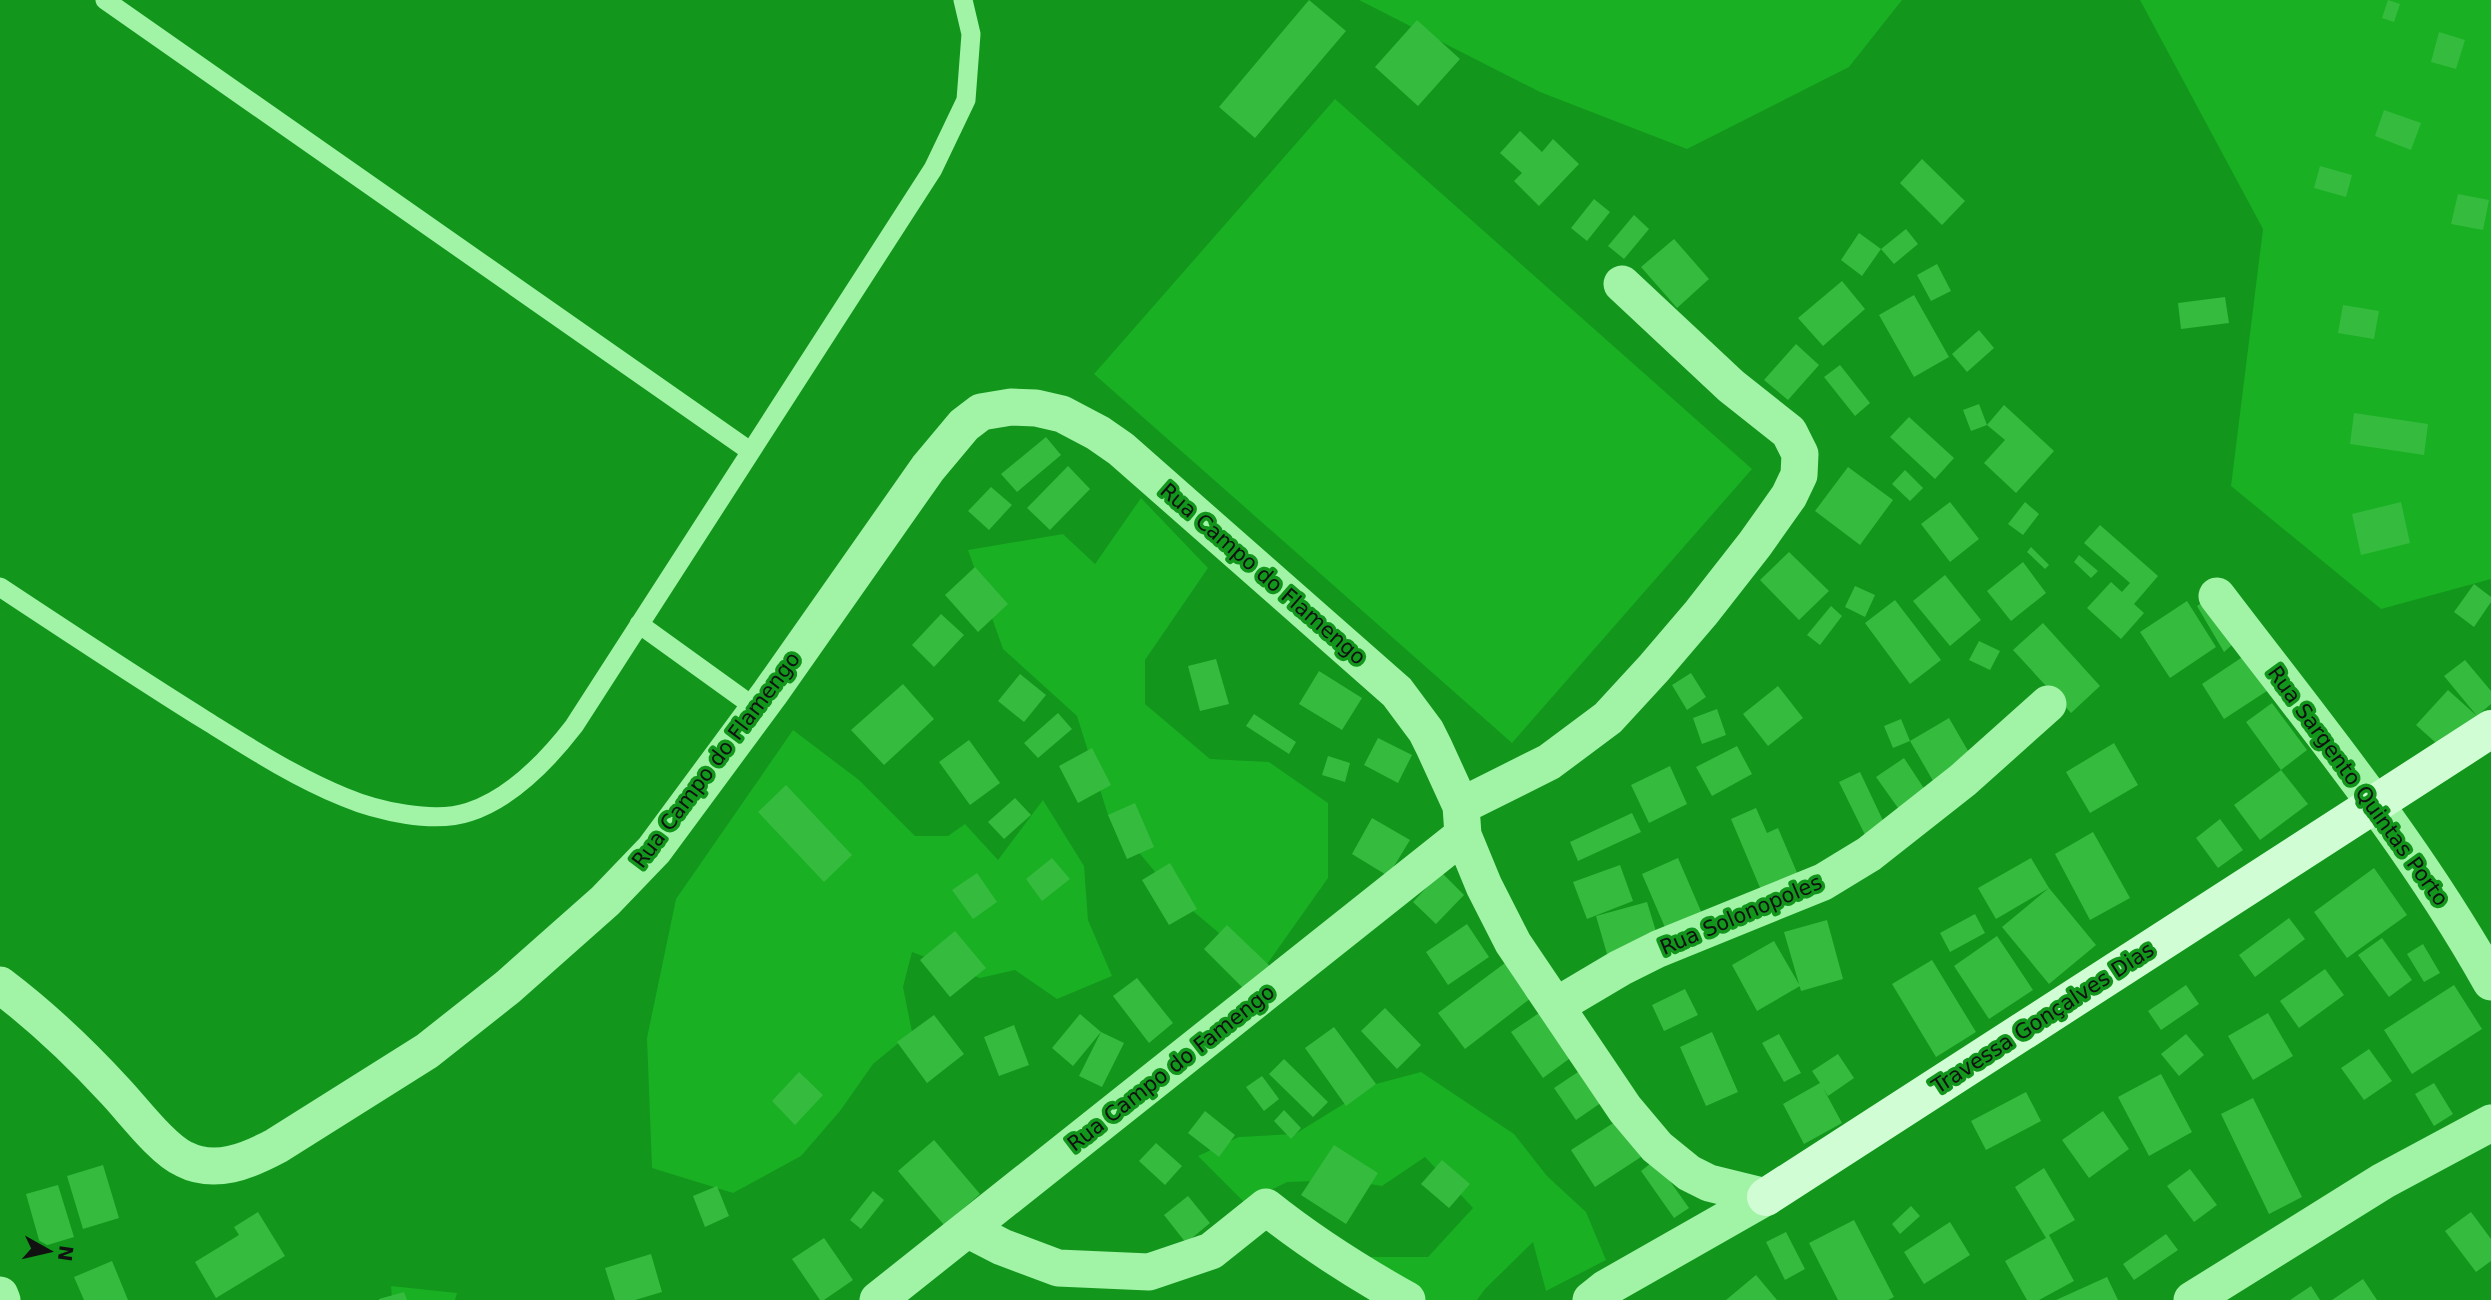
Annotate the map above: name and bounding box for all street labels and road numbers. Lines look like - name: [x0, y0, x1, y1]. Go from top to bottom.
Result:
- street label: Rua Campo do Flamengo: [1156, 478, 1370, 670]
- street label: Rua Campo do Flamengo: [627, 647, 805, 873]
- street label: Rua Sargento Quintas Porto: [2263, 661, 2453, 911]
- street label: Rua Solonopoles: [1657, 870, 1825, 960]
- street label: Travessa Gonçalves Dias: [1927, 937, 2158, 1099]
- street label: Rua Campo do Famengo: [1063, 980, 1279, 1156]

